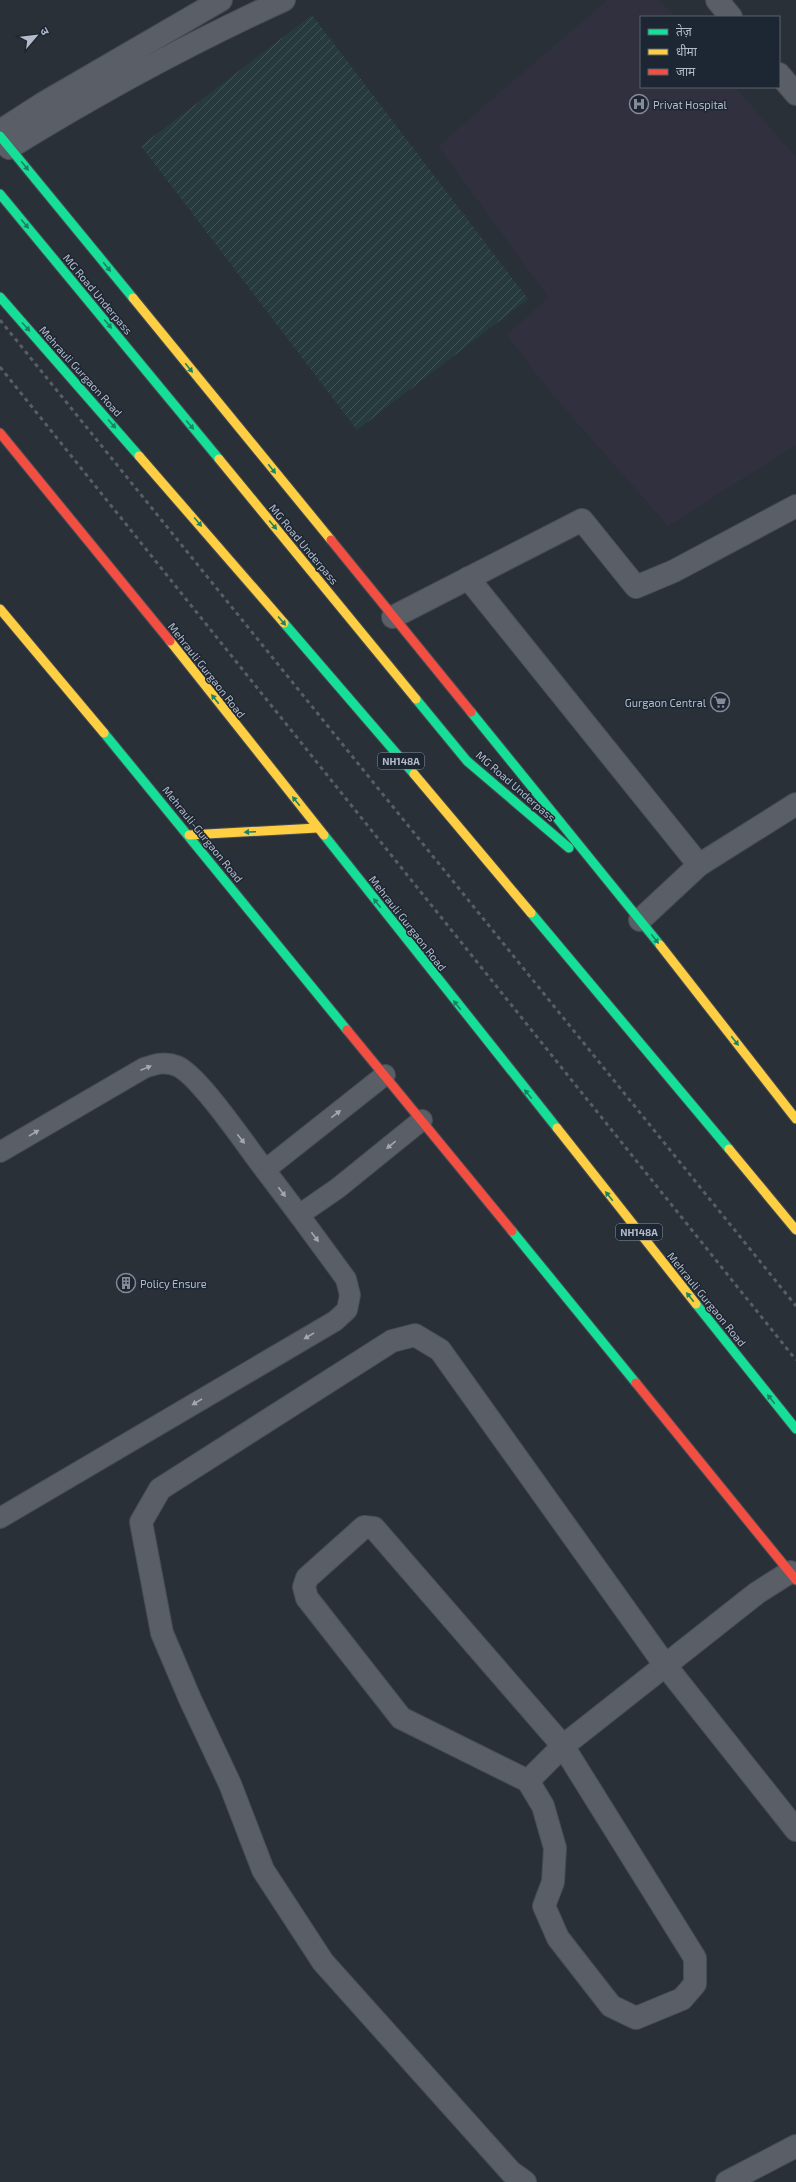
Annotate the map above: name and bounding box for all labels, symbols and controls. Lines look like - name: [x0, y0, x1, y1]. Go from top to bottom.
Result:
- north arrow: [16, 16, 56, 56]
- legend: [640, 16, 780, 88]
- text: तेज़: [676, 24, 693, 38]
- text: उ: [38, 25, 53, 37]
- text: धीमा: [676, 44, 698, 58]
- text: जाम: [676, 64, 696, 78]
- hospital icon: Privat Hospital: [628, 93, 650, 115]
- place label: Privat Hospital: [653, 98, 728, 111]
- one-way arrow: [20, 161, 29, 172]
- one-way arrow: [20, 219, 29, 229]
- street label: MG Road Underpass: [61, 251, 136, 337]
- one-way arrow: [103, 262, 112, 273]
- one-way arrow: [103, 319, 112, 330]
- one-way arrow: [21, 322, 30, 331]
- street label: Mehrauli Gurgaon Road: [37, 323, 125, 419]
- one-way arrow: [185, 362, 194, 373]
- one-way arrow: [107, 419, 117, 429]
- one-way arrow: [186, 419, 195, 430]
- one-way arrow: [267, 463, 276, 474]
- street label: MG Road Underpass: [267, 501, 342, 587]
- one-way arrow: [193, 516, 202, 527]
- one-way arrow: [268, 520, 277, 530]
- one-way arrow: [277, 615, 286, 626]
- street label: Mehrauli Gurgaon Road: [166, 620, 248, 720]
- supermarket icon: Gurgaon Central: [709, 691, 731, 713]
- one-way arrow: [210, 694, 219, 705]
- place label: Gurgaon Central: [625, 696, 707, 709]
- street label: MG Road Underpass: [474, 748, 559, 824]
- road number: NH148A: [378, 753, 424, 769]
- street label: Mehrauli-Gurgaon Road: [160, 783, 246, 885]
- one-way arrow: [291, 796, 300, 807]
- one-way arrow: [243, 829, 256, 835]
- street label: Mehrauli Gurgaon Road: [367, 873, 449, 973]
- one-way arrow: [372, 897, 381, 908]
- one-way arrow: [651, 934, 660, 945]
- one-way arrow: [453, 999, 462, 1010]
- one-way arrow: [731, 1036, 740, 1047]
- one-way arrow: [141, 1064, 153, 1070]
- one-way arrow: [524, 1089, 533, 1100]
- one-way arrow: [331, 1109, 342, 1118]
- one-way arrow: [28, 1129, 40, 1136]
- one-way arrow: [237, 1133, 245, 1144]
- one-way arrow: [386, 1140, 397, 1149]
- one-way arrow: [277, 1187, 286, 1198]
- one-way arrow: [605, 1190, 614, 1201]
- road number: NH148A: [616, 1224, 662, 1240]
- one-way arrow: [311, 1232, 319, 1242]
- street label: Mehrauli Gurgaon Road: [665, 1249, 749, 1349]
- building icon: Policy Ensure: [115, 1272, 137, 1294]
- place label: Policy Ensure: [140, 1277, 207, 1290]
- one-way arrow: [686, 1292, 695, 1303]
- one-way arrow: [303, 1333, 315, 1340]
- one-way arrow: [767, 1394, 776, 1405]
- one-way arrow: [191, 1399, 203, 1406]

